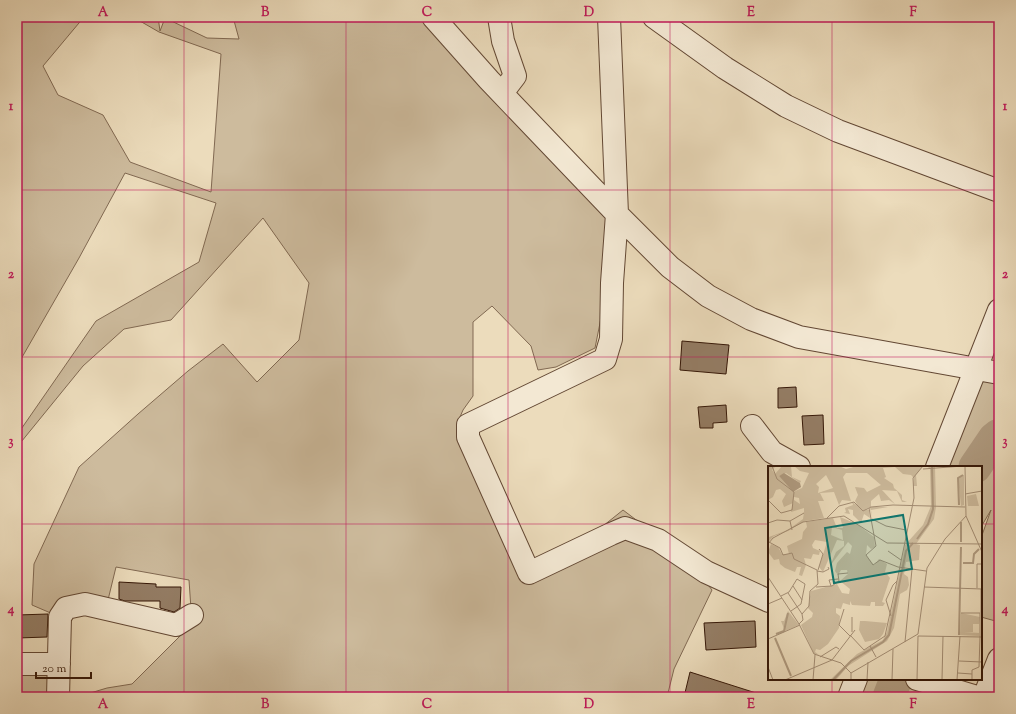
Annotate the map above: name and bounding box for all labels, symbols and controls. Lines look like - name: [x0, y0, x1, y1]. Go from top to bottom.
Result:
- text: A: [98, 4, 109, 22]
- text: B: [261, 4, 270, 22]
- text: C: [422, 4, 432, 22]
- text: D: [584, 4, 594, 22]
- text: E: [747, 4, 755, 22]
- text: F: [909, 4, 917, 22]
- text: 1: [9, 98, 14, 116]
- text: 1: [1003, 98, 1008, 116]
- text: 2: [8, 266, 15, 284]
- text: 2: [1002, 266, 1009, 284]
- text: 3: [8, 433, 14, 451]
- text: 3: [1002, 433, 1008, 451]
- inset map: [768, 466, 982, 680]
- text: 4: [7, 601, 15, 619]
- text: 4: [1001, 601, 1009, 619]
- scale bar: [36, 654, 91, 680]
- text: 20 m: [42, 660, 67, 678]
- text: A: [98, 696, 109, 714]
- text: B: [261, 696, 270, 714]
- text: C: [422, 696, 432, 714]
- text: D: [584, 696, 594, 714]
- text: E: [747, 696, 755, 714]
- text: F: [909, 696, 917, 714]

